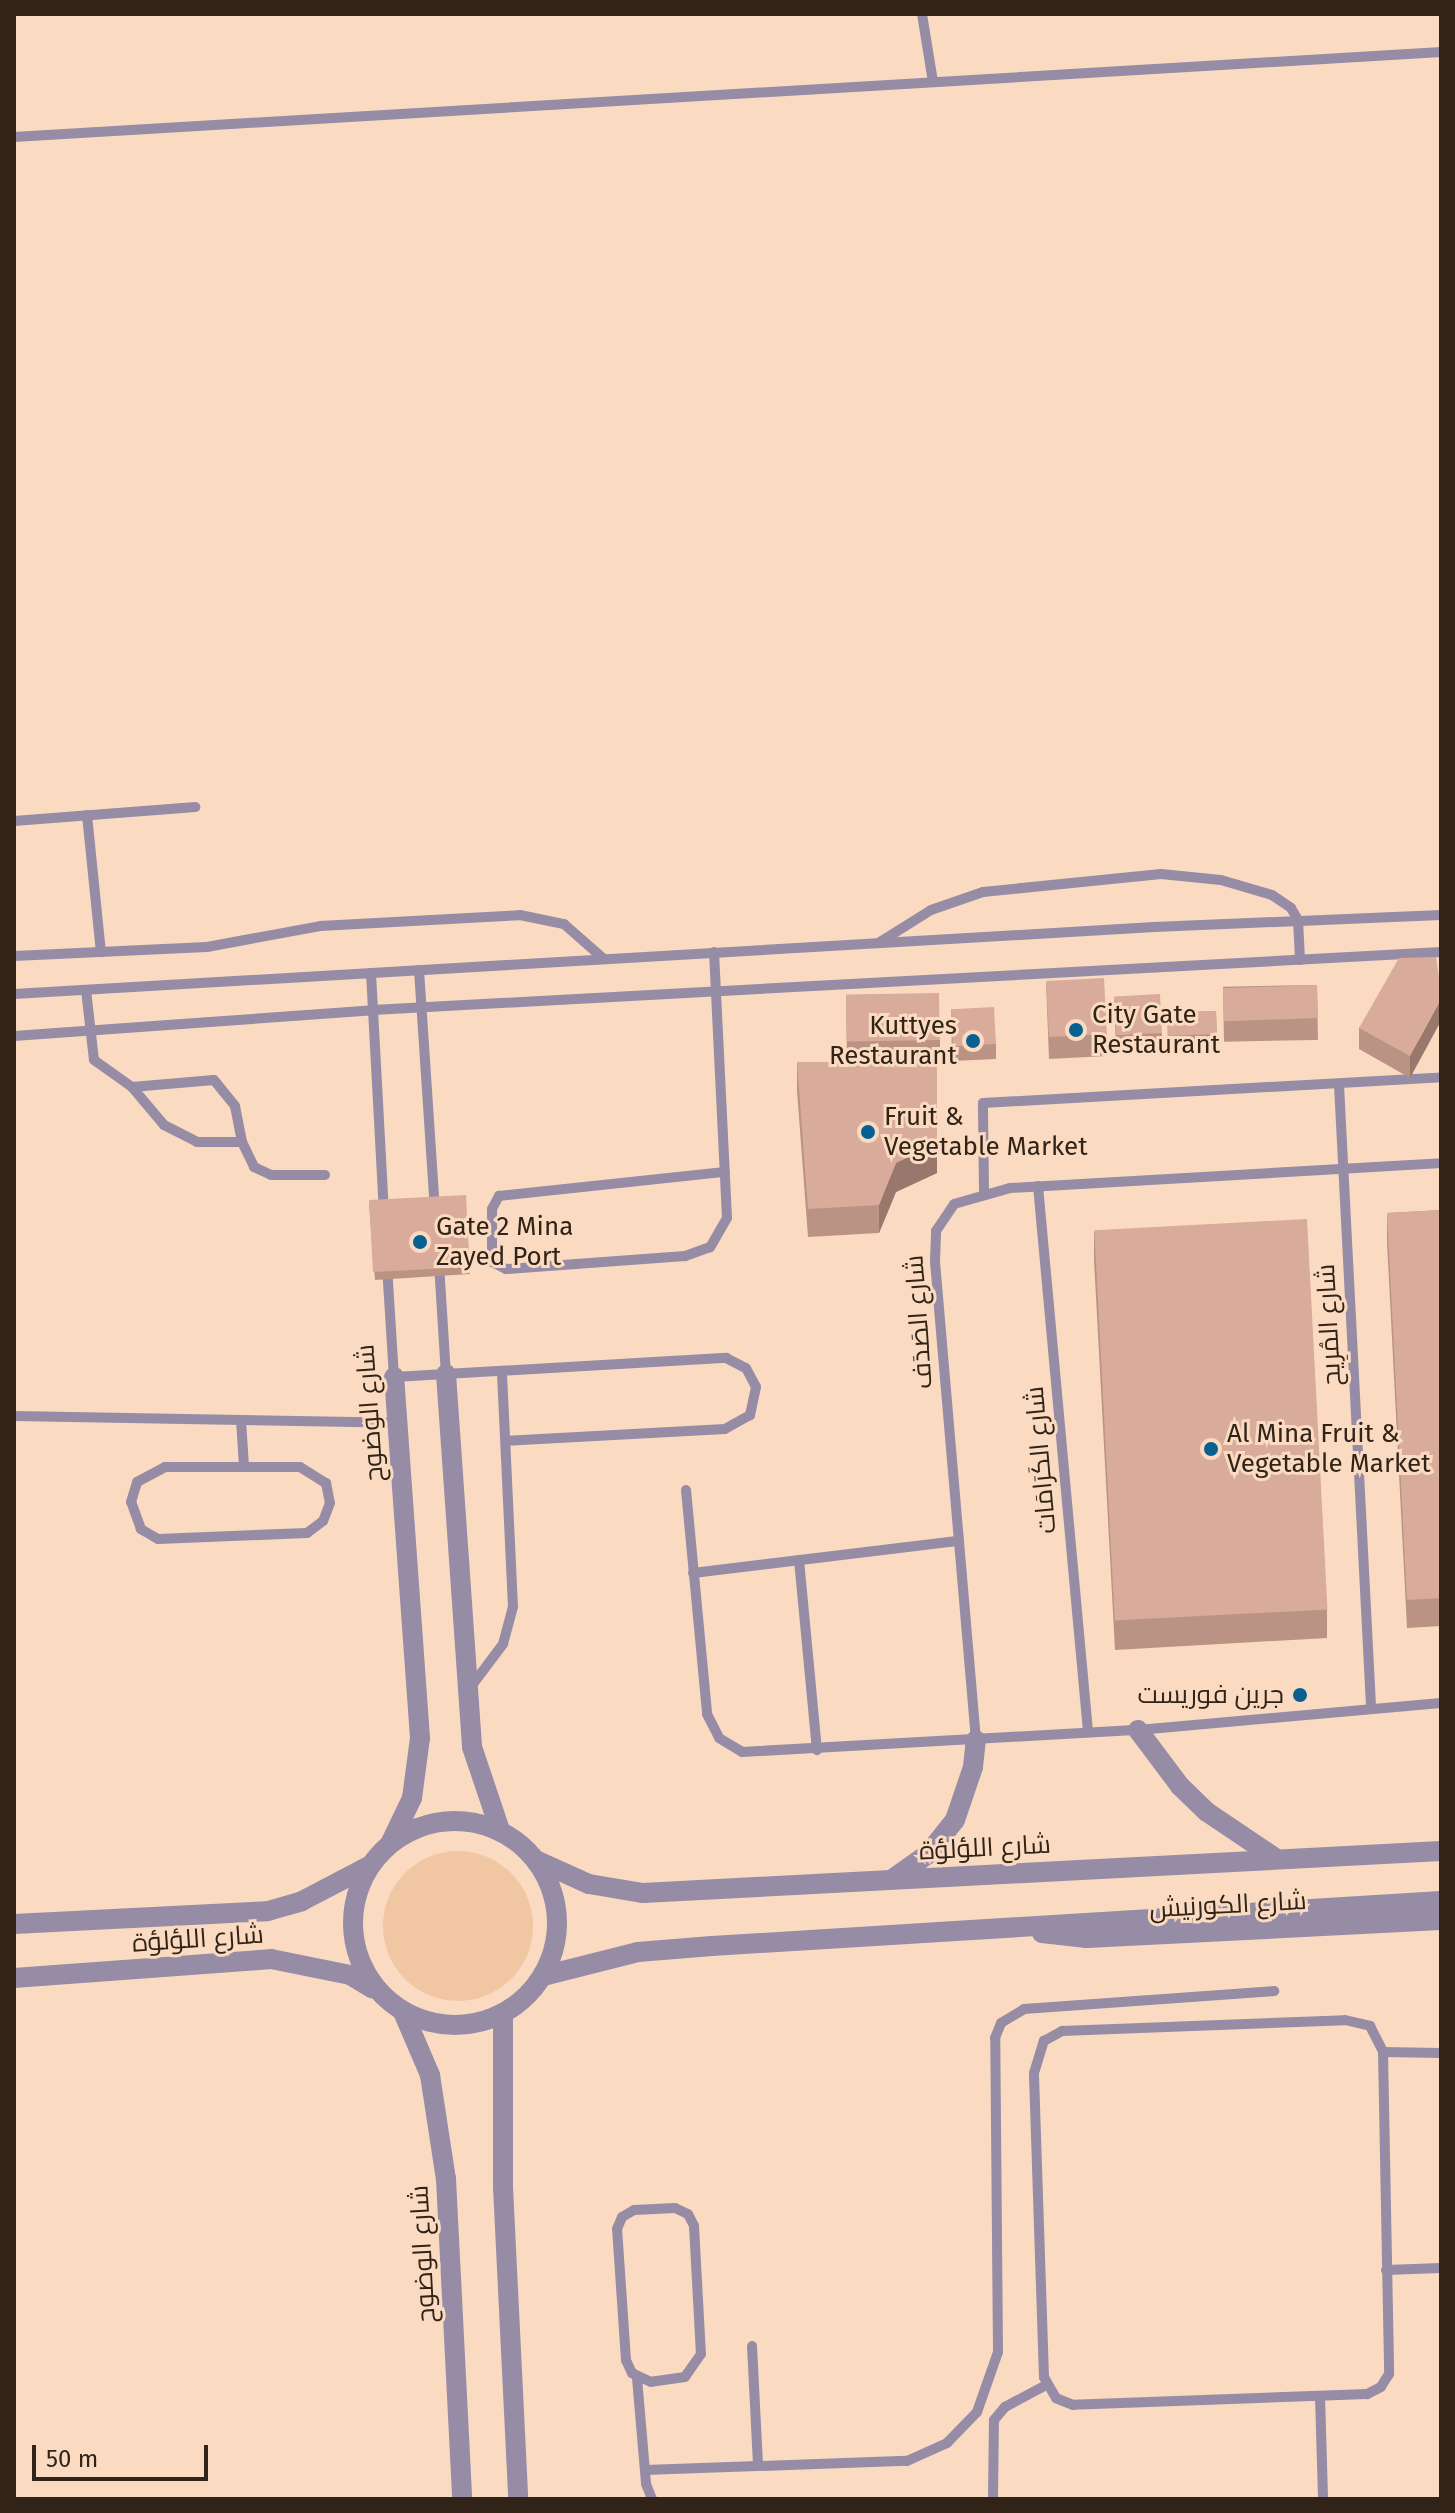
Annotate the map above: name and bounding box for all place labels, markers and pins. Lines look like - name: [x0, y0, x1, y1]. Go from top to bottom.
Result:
- place label: City Gate Restaurant: [1092, 999, 1220, 1060]
- place label: Kuttyes Restaurant: [829, 1010, 957, 1072]
- marker: City Gate Restaurant: [1067, 1021, 1085, 1039]
- marker: Kuttyes Restaurant: [964, 1032, 982, 1050]
- place label: Fruit & Vegetable Market: [884, 1101, 1088, 1162]
- marker: Fruit & Vegetable Market: [859, 1123, 877, 1141]
- place label: Gate 2 Mina Zayed Port: [436, 1211, 573, 1272]
- marker: Gate 2 Mina Zayed Port: [411, 1233, 429, 1251]
- place label: Al Mina Fruit & Vegetable Market: [1227, 1418, 1431, 1480]
- marker: Al Mina Fruit & Vegetable Market: [1202, 1440, 1220, 1458]
- place label: جرين فوريست: [1137, 1679, 1284, 1711]
- marker: جرين فوريست: [1291, 1686, 1309, 1704]

